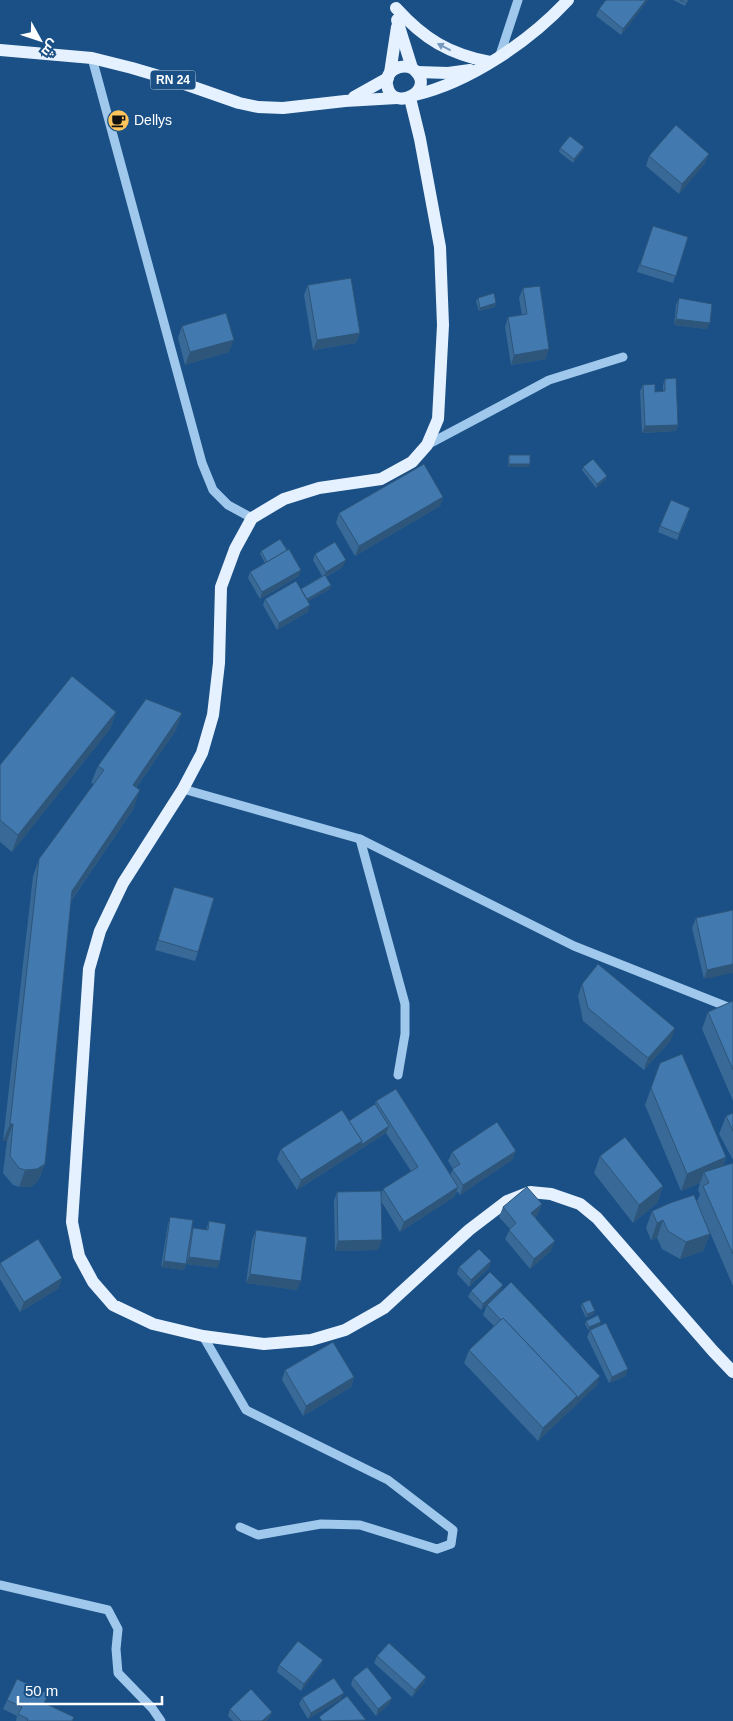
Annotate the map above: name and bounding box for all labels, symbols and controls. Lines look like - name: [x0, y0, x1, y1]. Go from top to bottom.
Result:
- north arrow: [15, 15, 65, 65]
- text: ش: [37, 36, 62, 60]
- one-way arrow: [437, 43, 451, 51]
- road number: RN 24: [150, 70, 196, 90]
- cafe icon: Dellys: [106, 108, 130, 132]
- place label: Dellys: [134, 112, 172, 128]
- scale bar: [18, 1674, 161, 1706]
- text: 50 m: [25, 1682, 58, 1699]

